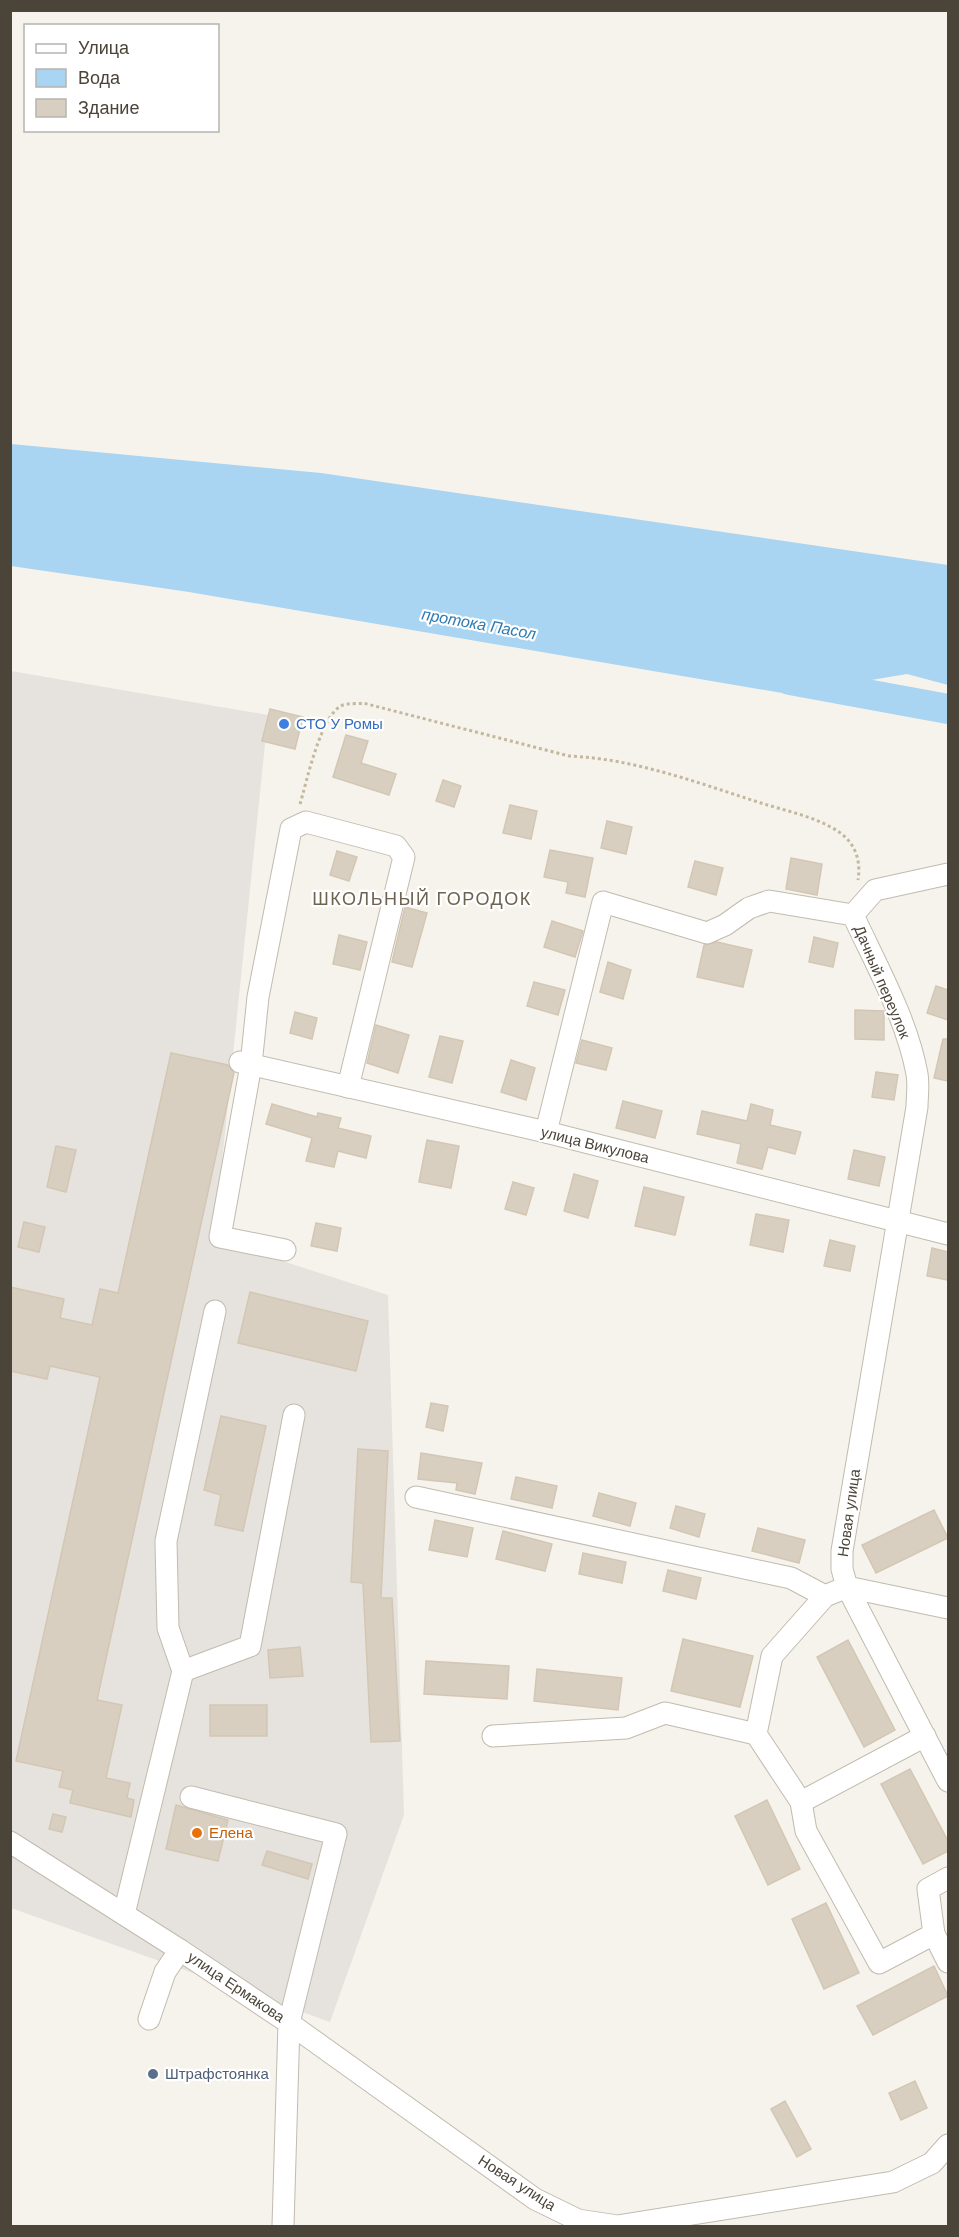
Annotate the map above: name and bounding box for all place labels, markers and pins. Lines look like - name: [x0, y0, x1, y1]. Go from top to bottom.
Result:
- place label: СТО У Ромы: [296, 714, 383, 734]
- marker: СТО У Ромы: [277, 717, 291, 731]
- place label: Елена: [209, 1823, 253, 1843]
- marker: Елена: [190, 1826, 204, 1840]
- place label: Штрафстоянка: [165, 2064, 269, 2084]
- marker: Штрафстоянка: [146, 2067, 160, 2081]

